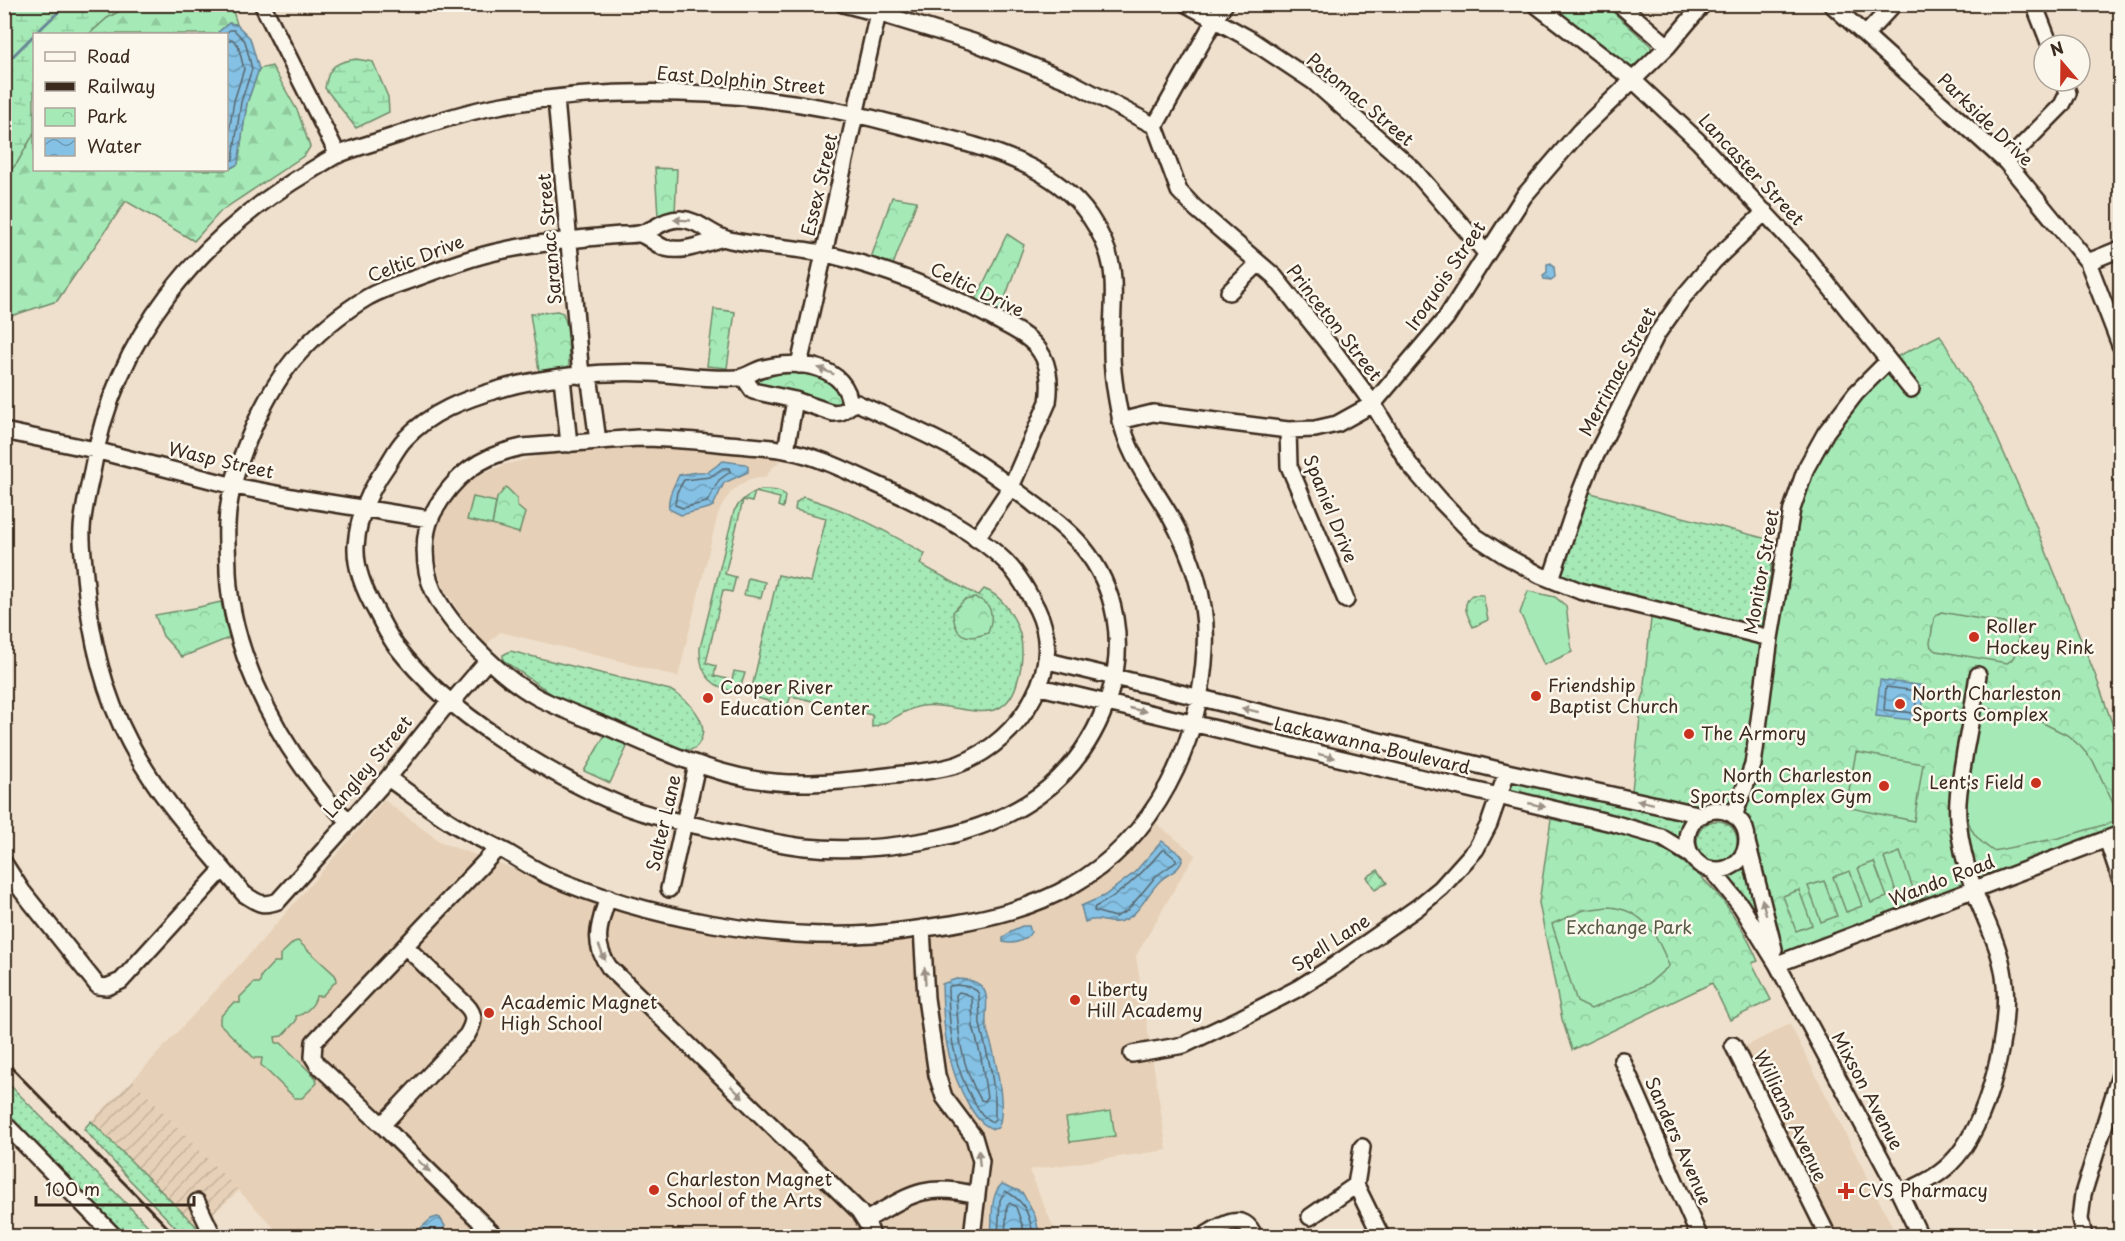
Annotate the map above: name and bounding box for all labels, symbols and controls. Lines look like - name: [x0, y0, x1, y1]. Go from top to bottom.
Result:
- legend: [33, 33, 228, 171]
- north arrow: [2032, 33, 2092, 93]
- text: N: [2046, 35, 2067, 61]
- text: Road: [87, 42, 131, 69]
- street label: Potomac Street: [1302, 46, 1420, 152]
- street label: East Dolphin Street: [656, 59, 827, 100]
- street label: Parkside Drive: [1932, 66, 2040, 172]
- text: Railway: [87, 72, 155, 99]
- text: Park: [87, 102, 127, 129]
- street label: Lancaster Street: [1693, 107, 1811, 231]
- street label: Essex Street: [794, 130, 844, 239]
- text: Water: [87, 132, 142, 159]
- street label: Saranac Street: [529, 172, 568, 306]
- street label: Iroquois Street: [1398, 215, 1491, 335]
- one-way arrow: [672, 216, 691, 225]
- street label: Celtic Drive: [363, 227, 468, 288]
- street label: Celtic Drive: [926, 254, 1029, 323]
- street label: Princeton Street: [1281, 258, 1389, 386]
- street label: Merrimac Street: [1571, 302, 1662, 441]
- one-way arrow: [817, 366, 835, 376]
- street label: Wasp Street: [166, 434, 277, 485]
- street label: Spaniel Drive: [1297, 450, 1365, 566]
- street label: Monitor Street: [1736, 507, 1785, 636]
- place label: Roller Hockey Rink: [1986, 612, 2094, 660]
- marker: Roller Hockey Rink: [1967, 630, 1981, 644]
- place label: Friendship Baptist Church: [1548, 671, 1678, 719]
- place label: Cooper River Education Center: [720, 673, 870, 721]
- place label: North Charleston Sports Complex: [1912, 679, 2061, 727]
- marker: Friendship Baptist Church: [1529, 689, 1543, 703]
- marker: Cooper River Education Center: [701, 691, 715, 705]
- marker: North Charleston Sports Complex: [1893, 697, 1907, 711]
- one-way arrow: [1241, 704, 1259, 714]
- one-way arrow: [1128, 706, 1147, 716]
- street label: Langley Street: [316, 709, 418, 823]
- street label: Lackawanna Boulevard: [1272, 709, 1473, 780]
- place label: The Armory: [1701, 719, 1806, 746]
- marker: The Armory: [1682, 727, 1696, 741]
- one-way arrow: [1318, 751, 1336, 761]
- place label: North Charleston Sports Complex Gym: [1690, 761, 1872, 809]
- place label: Lent's Field: [1929, 768, 2024, 795]
- street label: Salter Lane: [638, 772, 687, 874]
- marker: Lent's Field: [2029, 776, 2043, 790]
- marker: North Charleston Sports Complex Gym: [1877, 779, 1891, 793]
- one-way arrow: [1635, 797, 1654, 806]
- one-way arrow: [1528, 801, 1547, 811]
- street label: Wando Road: [1885, 847, 1998, 912]
- one-way arrow: [1758, 898, 1768, 916]
- street label: Spell Lane: [1286, 906, 1375, 977]
- park label: Exchange Park: [1566, 913, 1692, 940]
- one-way arrow: [598, 944, 607, 962]
- one-way arrow: [920, 966, 930, 985]
- place label: Liberty Hill Academy: [1087, 975, 1203, 1023]
- place label: Academic Magnet High School: [501, 988, 657, 1036]
- marker: Liberty Hill Academy: [1068, 993, 1082, 1007]
- marker: Academic Magnet High School: [482, 1006, 496, 1020]
- street label: Mixson Avenue: [1826, 1026, 1911, 1154]
- street label: Williams Avenue: [1748, 1045, 1835, 1186]
- street label: Sanders Avenue: [1639, 1072, 1720, 1209]
- one-way arrow: [730, 1085, 744, 1099]
- one-way arrow: [975, 1148, 984, 1167]
- one-way arrow: [416, 1158, 430, 1172]
- place label: Charleston Magnet School of the Arts: [666, 1165, 832, 1213]
- scale bar: [36, 1169, 194, 1207]
- text: 100 m: [45, 1175, 100, 1202]
- place label: CVS Pharmacy: [1858, 1176, 1988, 1203]
- marker: Charleston Magnet School of the Arts: [647, 1183, 661, 1197]
- marker: CVS Pharmacy: [1839, 1184, 1853, 1198]

